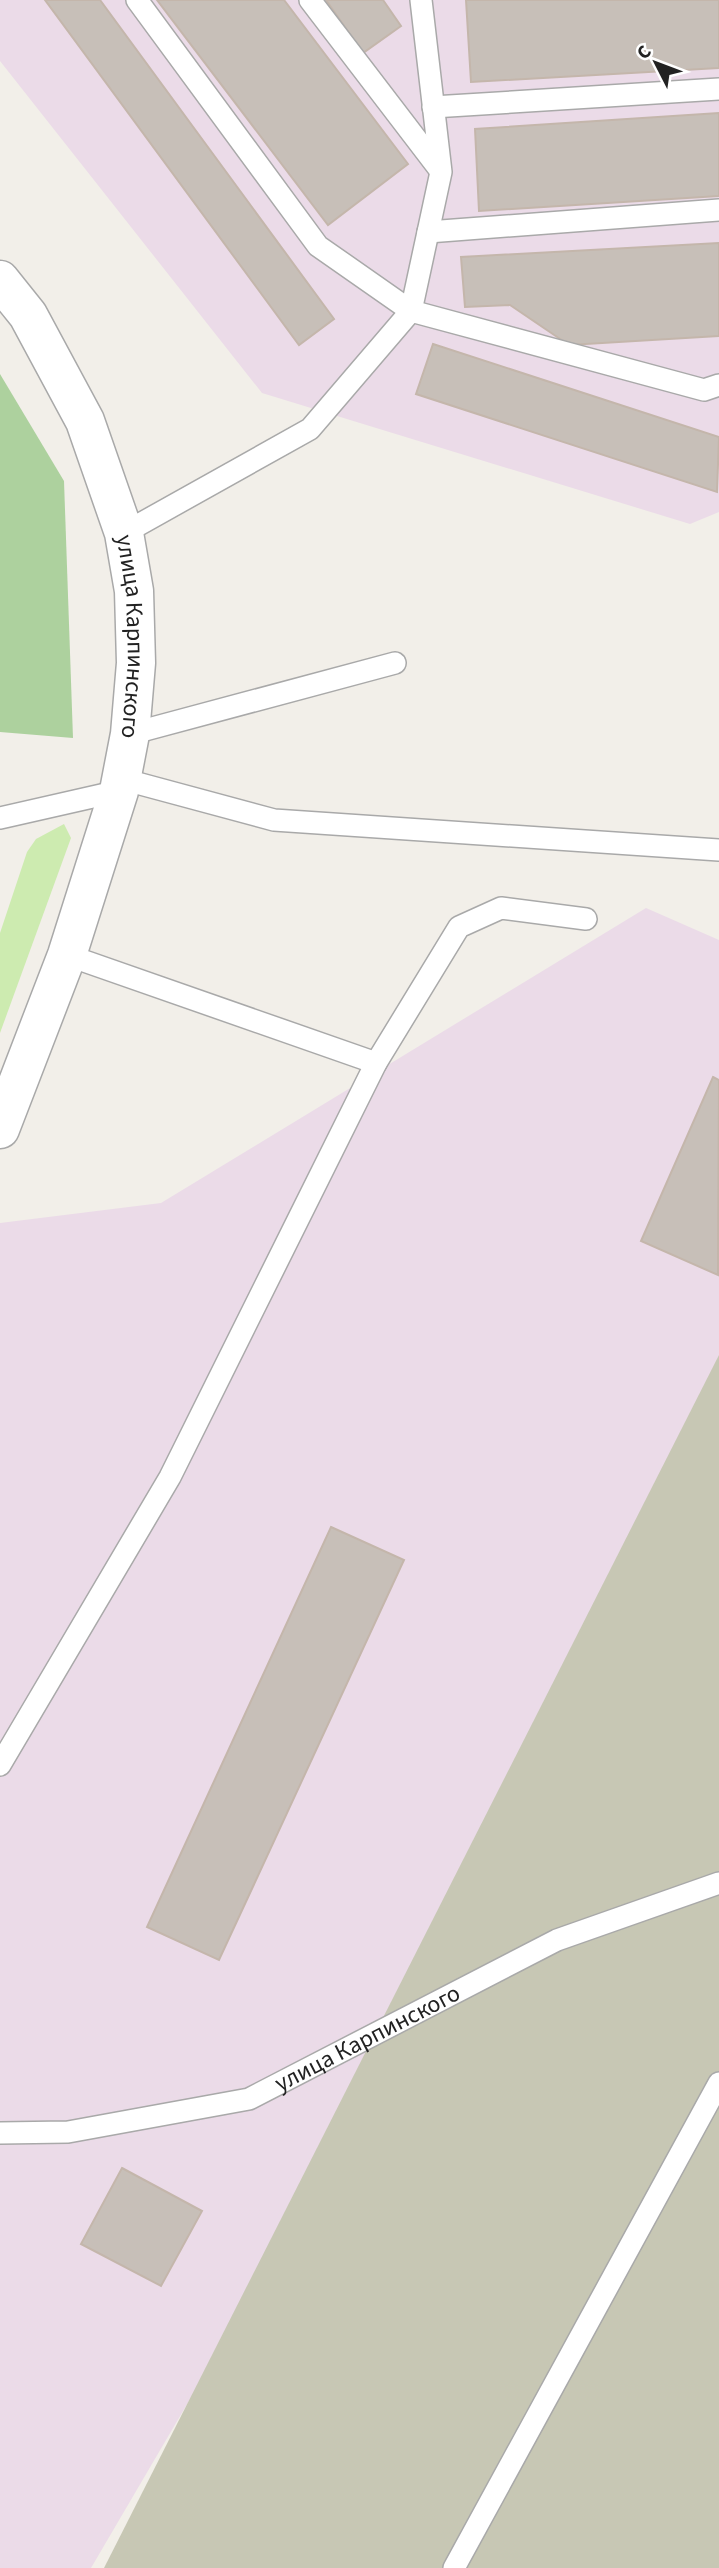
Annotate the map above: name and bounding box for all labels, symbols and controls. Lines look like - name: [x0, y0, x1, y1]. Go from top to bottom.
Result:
- north arrow: [621, 28, 691, 98]
- text: С: [631, 39, 658, 66]
- street label: улица Карпинского: [107, 532, 153, 740]
- street label: улица Карпинского: [268, 1976, 466, 2101]

